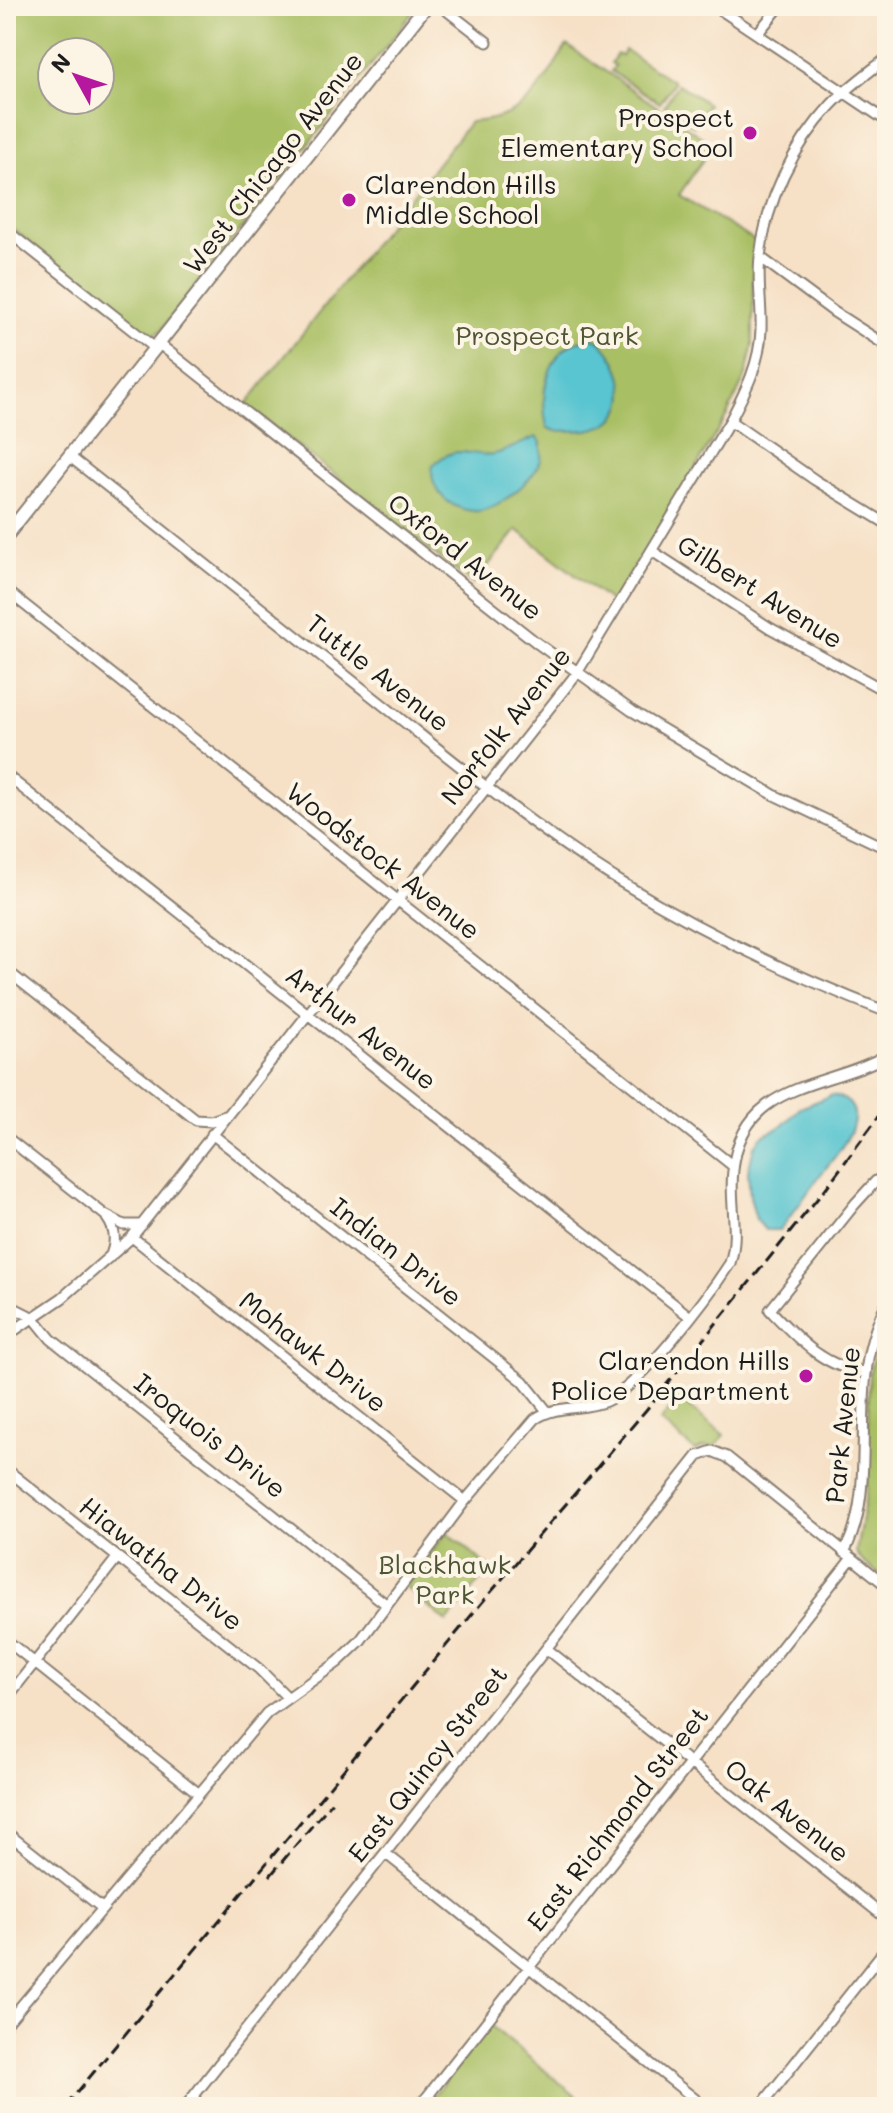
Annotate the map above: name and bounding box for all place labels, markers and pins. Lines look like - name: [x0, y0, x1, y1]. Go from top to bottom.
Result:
- place label: Prospect Elementary School: [501, 100, 734, 164]
- marker: Prospect Elementary School: [741, 124, 759, 142]
- place label: Clarendon Hills Middle School: [365, 167, 557, 231]
- marker: Clarendon Hills Middle School: [340, 191, 358, 209]
- place label: Clarendon Hills Police Department: [551, 1343, 790, 1407]
- marker: Clarendon Hills Police Department: [797, 1367, 815, 1385]

